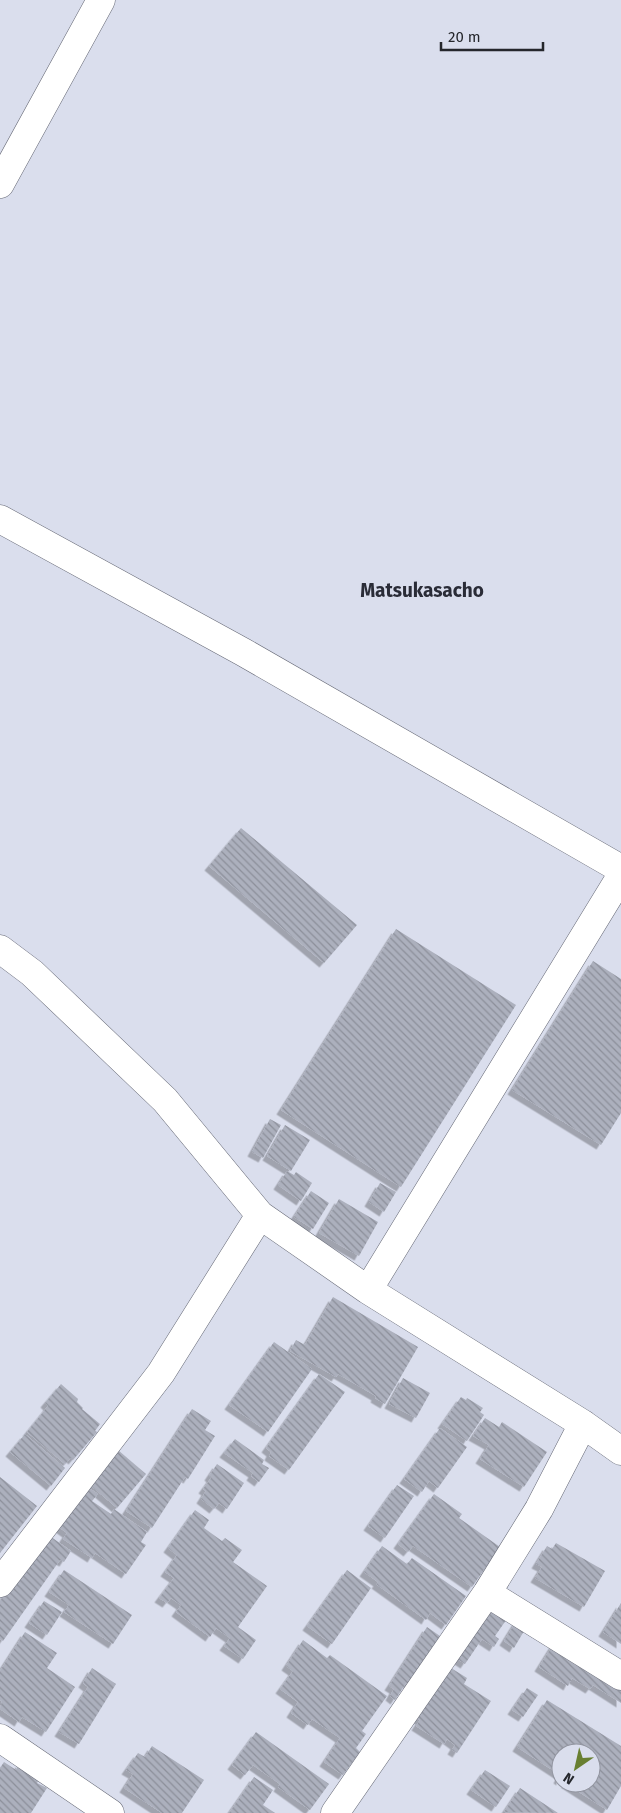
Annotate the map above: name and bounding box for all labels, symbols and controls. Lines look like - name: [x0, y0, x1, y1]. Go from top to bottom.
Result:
- scale bar: [441, 20, 544, 52]
- text: 20 m: [448, 28, 481, 46]
- district label: Matsukasacho: [360, 579, 484, 602]
- north arrow: [551, 1743, 601, 1793]
- text: N: [560, 1769, 578, 1788]

